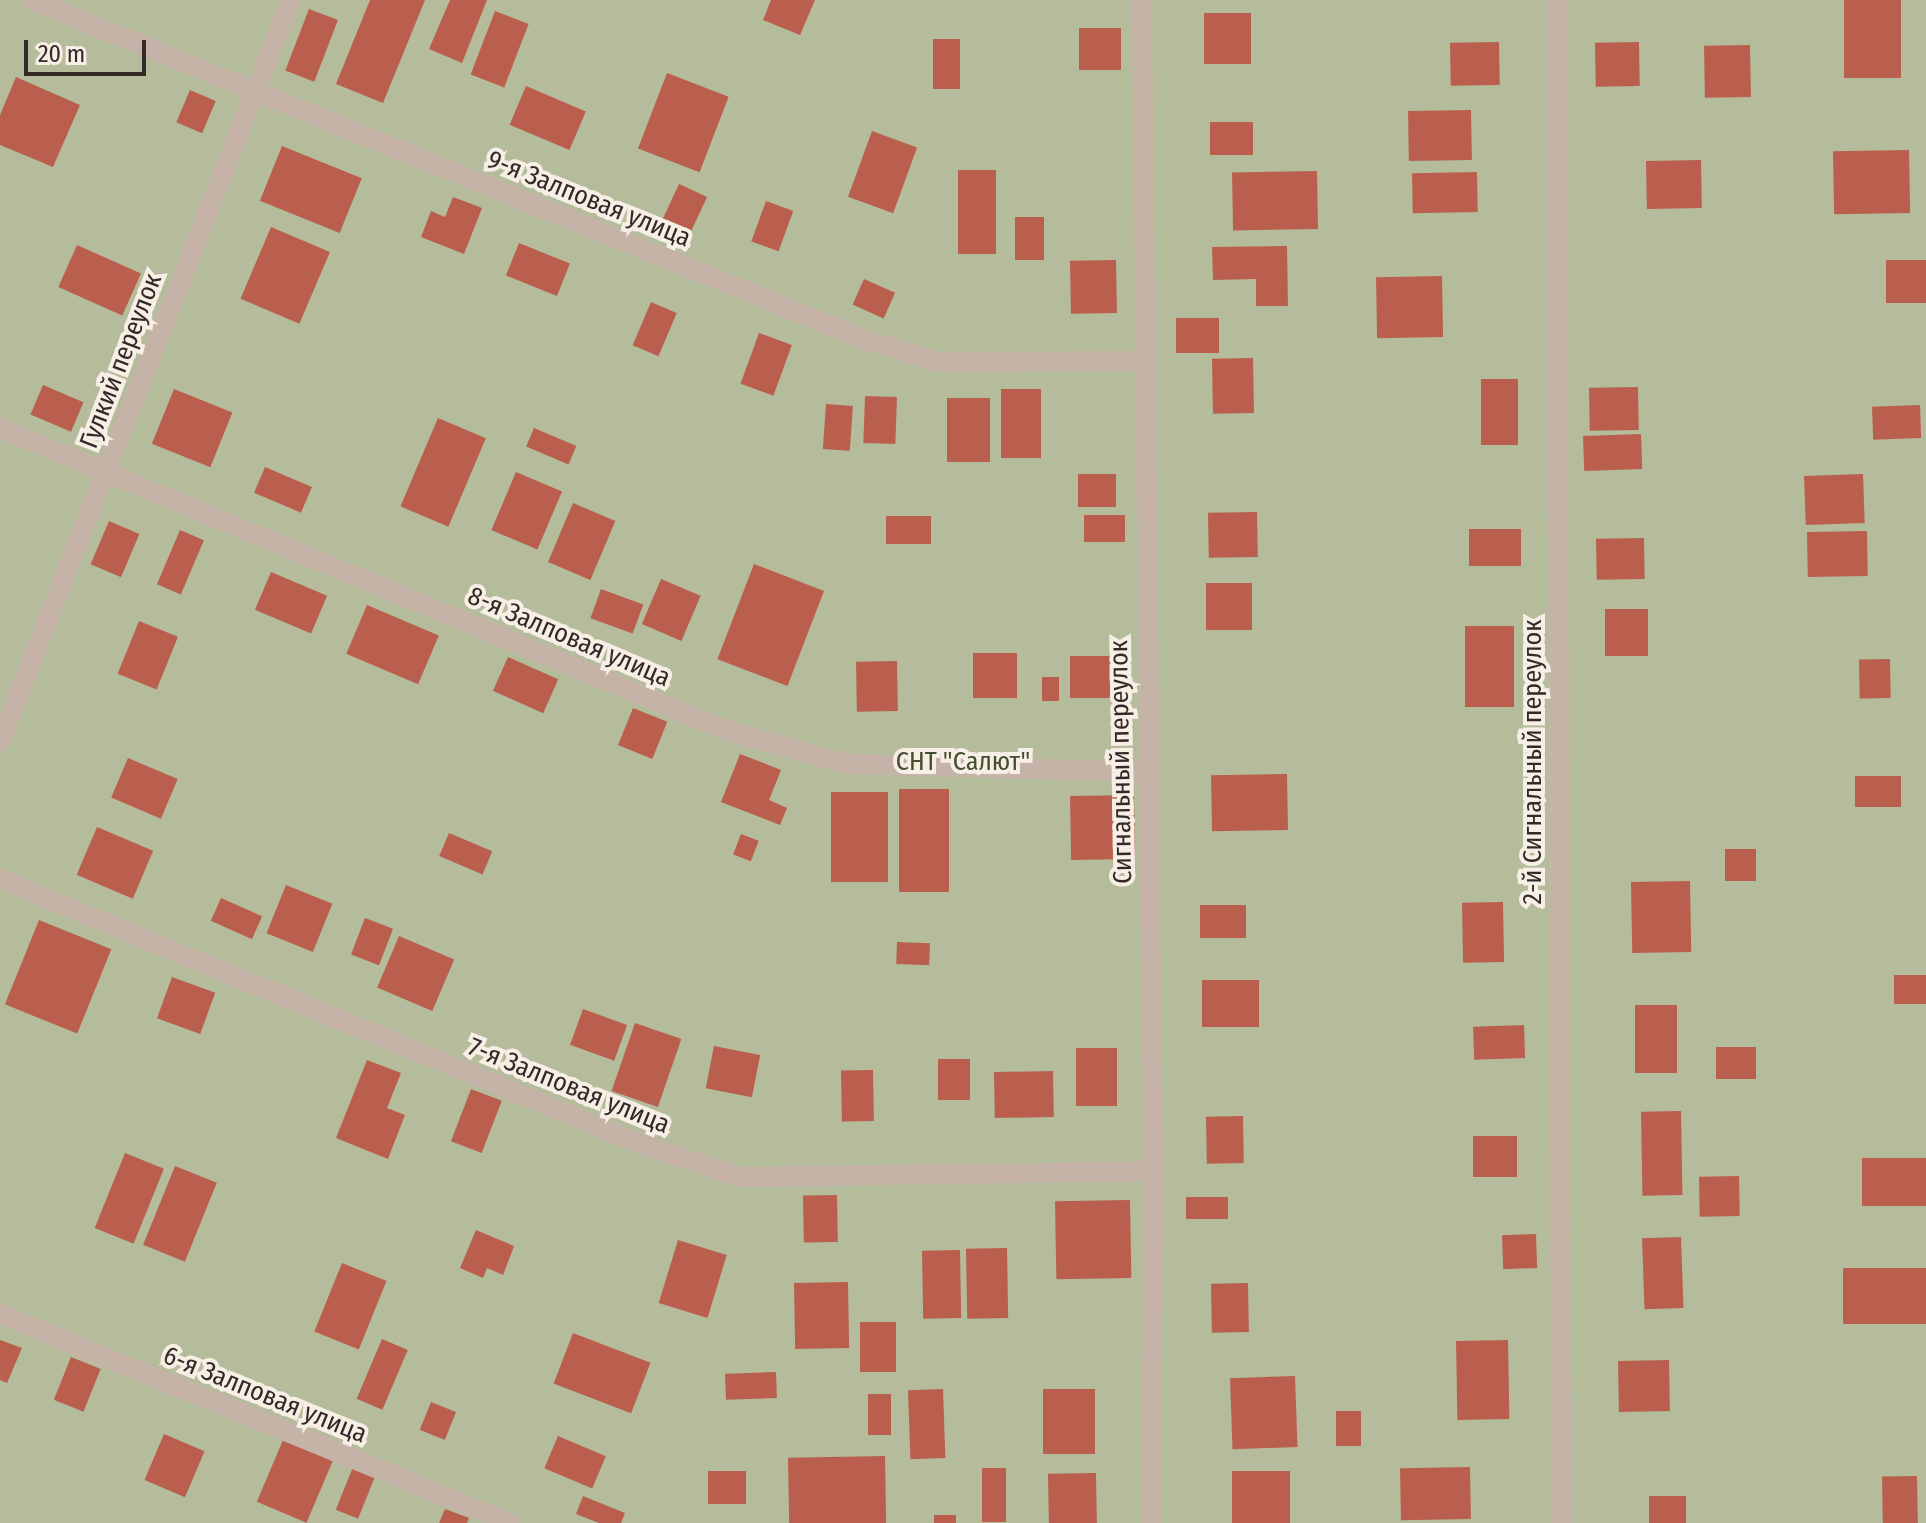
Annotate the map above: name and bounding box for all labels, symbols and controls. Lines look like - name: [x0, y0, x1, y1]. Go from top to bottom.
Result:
- scale bar: [28, 24, 150, 74]
- text: 20 m: [38, 40, 85, 68]
- street label: 9-я Залповая улица: [483, 144, 695, 254]
- street label: Гулкий переулок: [73, 269, 169, 453]
- street label: 8-я Залповая улица: [463, 580, 675, 694]
- street label: 2-й Сигнальный переулок: [1517, 620, 1549, 904]
- street label: Сигнальный переулок: [1103, 640, 1139, 884]
- park label: СНТ "Салют": [896, 746, 1030, 778]
- street label: 7-я Залповая улица: [464, 1031, 674, 1141]
- street label: 6-я Залповая улица: [159, 1340, 371, 1450]

